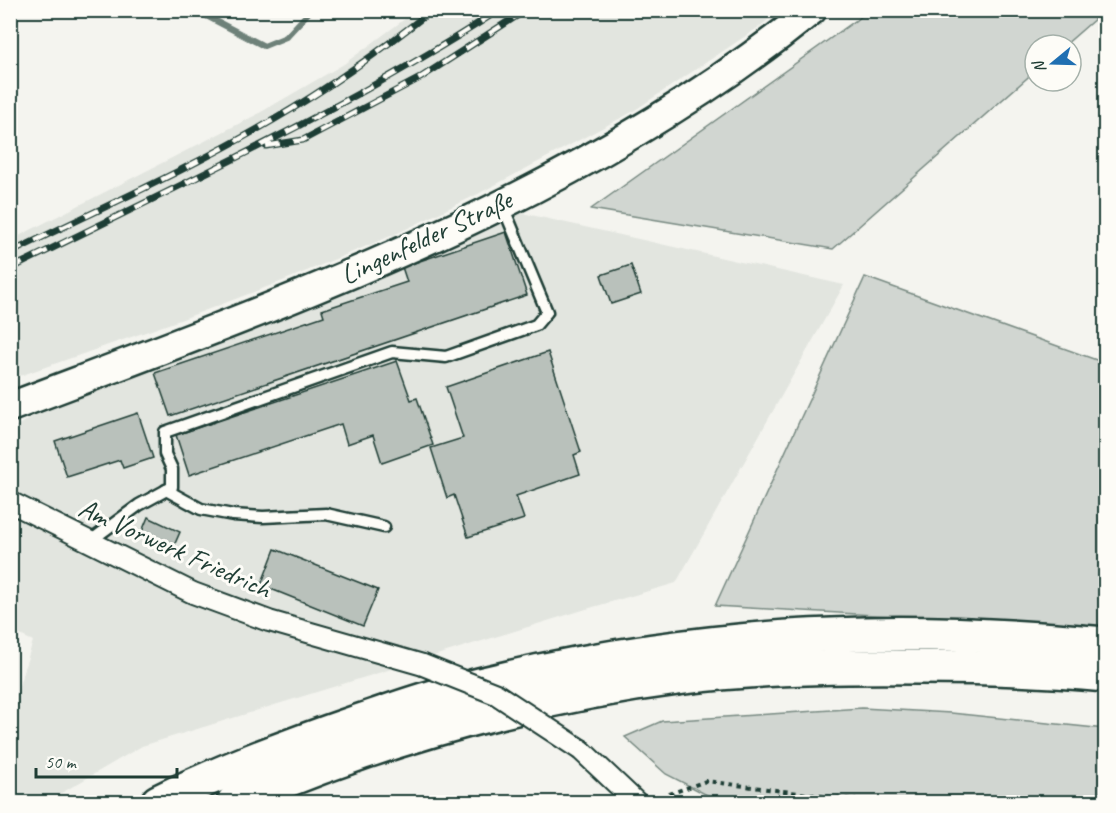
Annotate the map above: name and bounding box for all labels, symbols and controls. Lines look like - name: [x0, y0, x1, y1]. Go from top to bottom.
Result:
- north arrow: [1023, 33, 1083, 93]
- text: N: [1028, 57, 1051, 75]
- street label: Lingenfelder Straße: [335, 181, 519, 292]
- street label: Am Vorwerk Friedrich: [73, 490, 278, 607]
- scale bar: [36, 741, 177, 779]
- text: 50 m: [45, 751, 78, 773]

